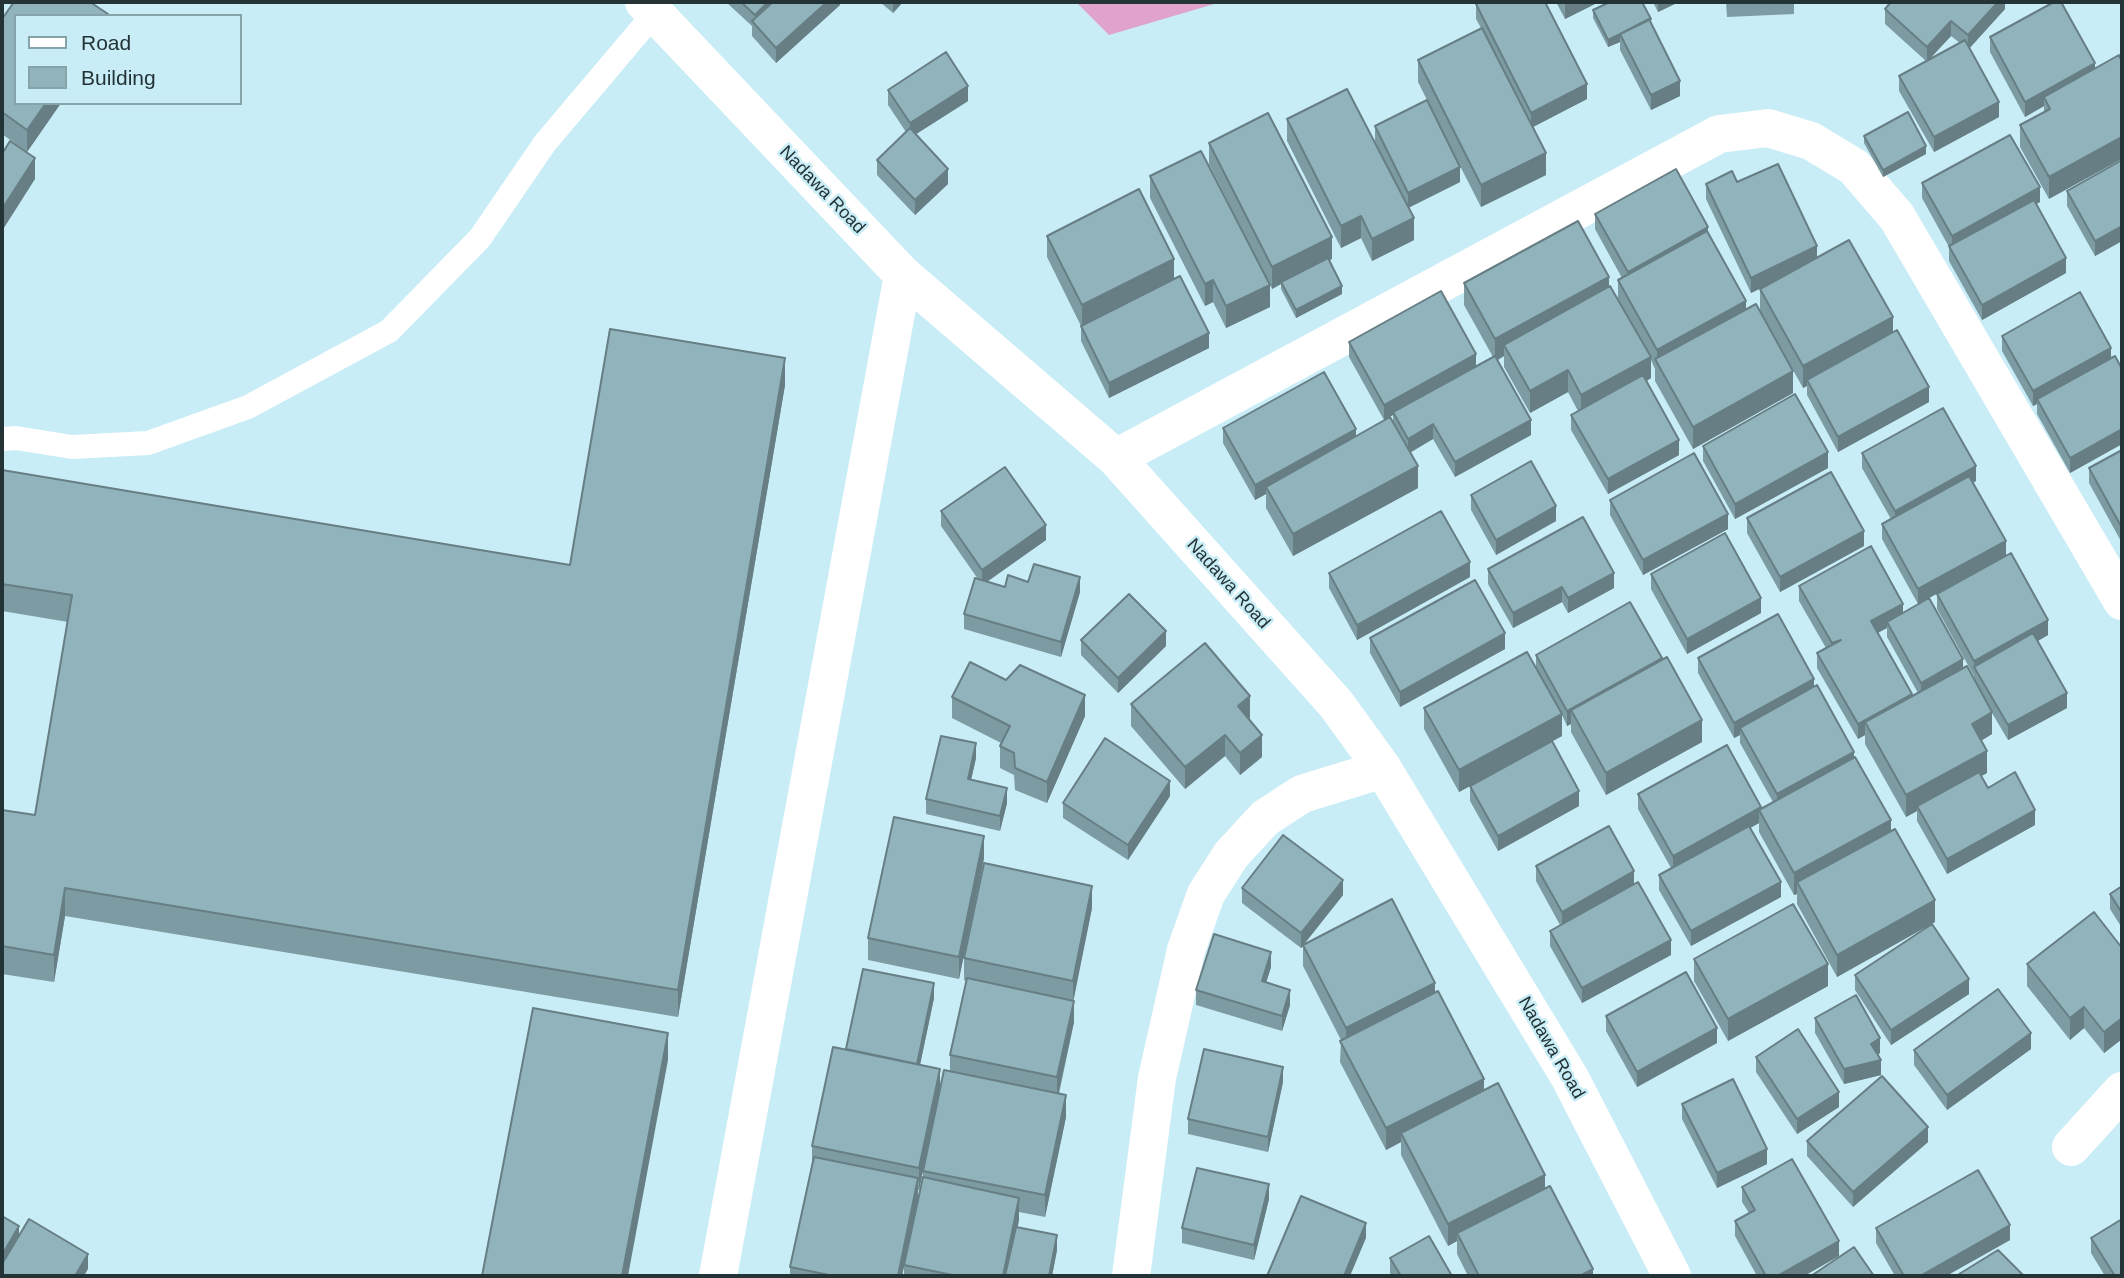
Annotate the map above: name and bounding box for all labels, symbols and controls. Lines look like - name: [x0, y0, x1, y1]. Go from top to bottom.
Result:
- legend: [14, 14, 242, 105]
- text: Road: [81, 31, 131, 54]
- text: Building: [81, 66, 156, 89]
- street label: Nadawa Road: [775, 141, 869, 239]
- street label: Nadawa Road: [1182, 534, 1274, 634]
- street label: Nadawa Road: [1513, 993, 1589, 1103]

